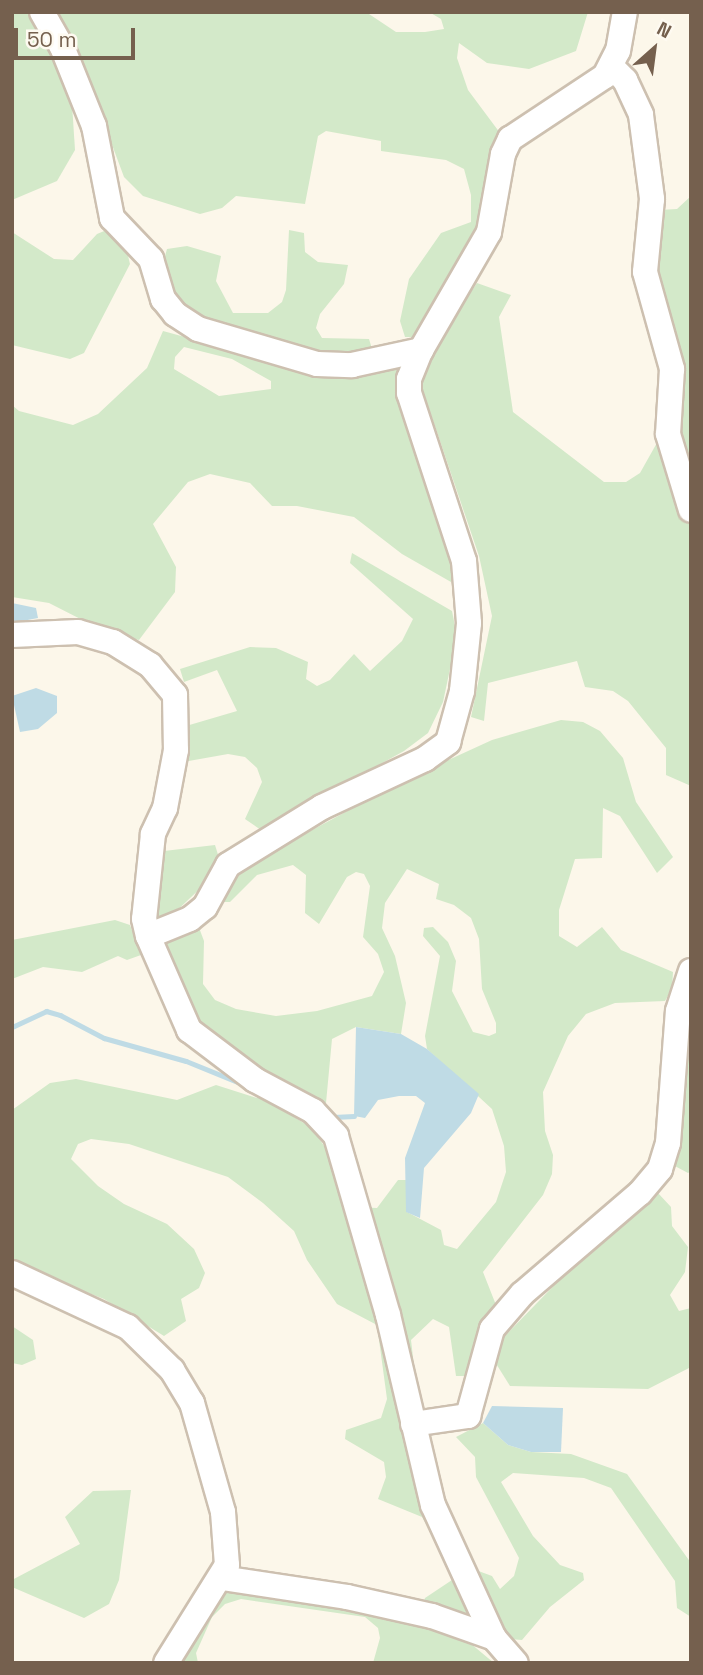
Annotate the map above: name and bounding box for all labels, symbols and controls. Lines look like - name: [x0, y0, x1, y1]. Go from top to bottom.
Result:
- scale bar: [18, 14, 138, 58]
- north arrow: [619, 14, 689, 84]
- text: N: [653, 16, 676, 44]
- text: 50 m: [27, 26, 77, 53]

